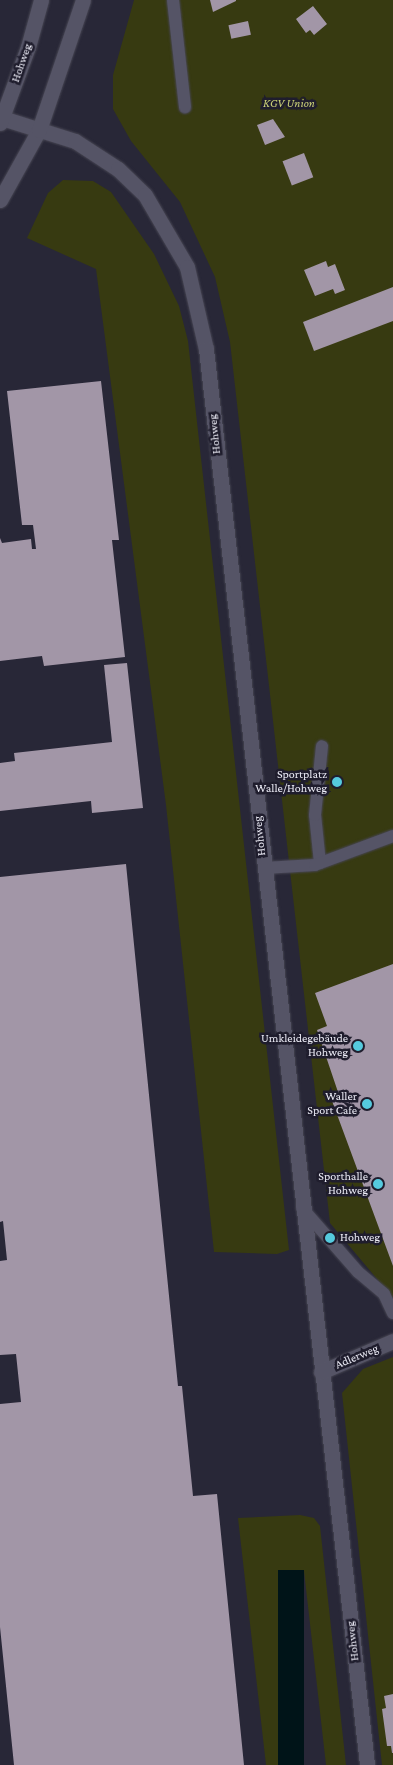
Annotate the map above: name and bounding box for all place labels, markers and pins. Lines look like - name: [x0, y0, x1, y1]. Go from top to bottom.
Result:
- place label: Sportplatz Walle/Hohweg: [255, 768, 327, 796]
- marker: Sportplatz Walle/Hohweg: [331, 776, 343, 788]
- place label: Umkleidegebäude Hohweg: [261, 1032, 348, 1060]
- marker: Umkleidegebäude Hohweg: [352, 1040, 364, 1052]
- place label: Waller Sport Cafe: [307, 1090, 357, 1118]
- marker: Waller Sport Cafe: [361, 1098, 373, 1110]
- place label: Sporthalle Hohweg: [318, 1170, 368, 1198]
- marker: Sporthalle Hohweg: [372, 1178, 384, 1190]
- place label: Hohweg: [340, 1231, 380, 1245]
- marker: Hohweg: [324, 1232, 336, 1244]

